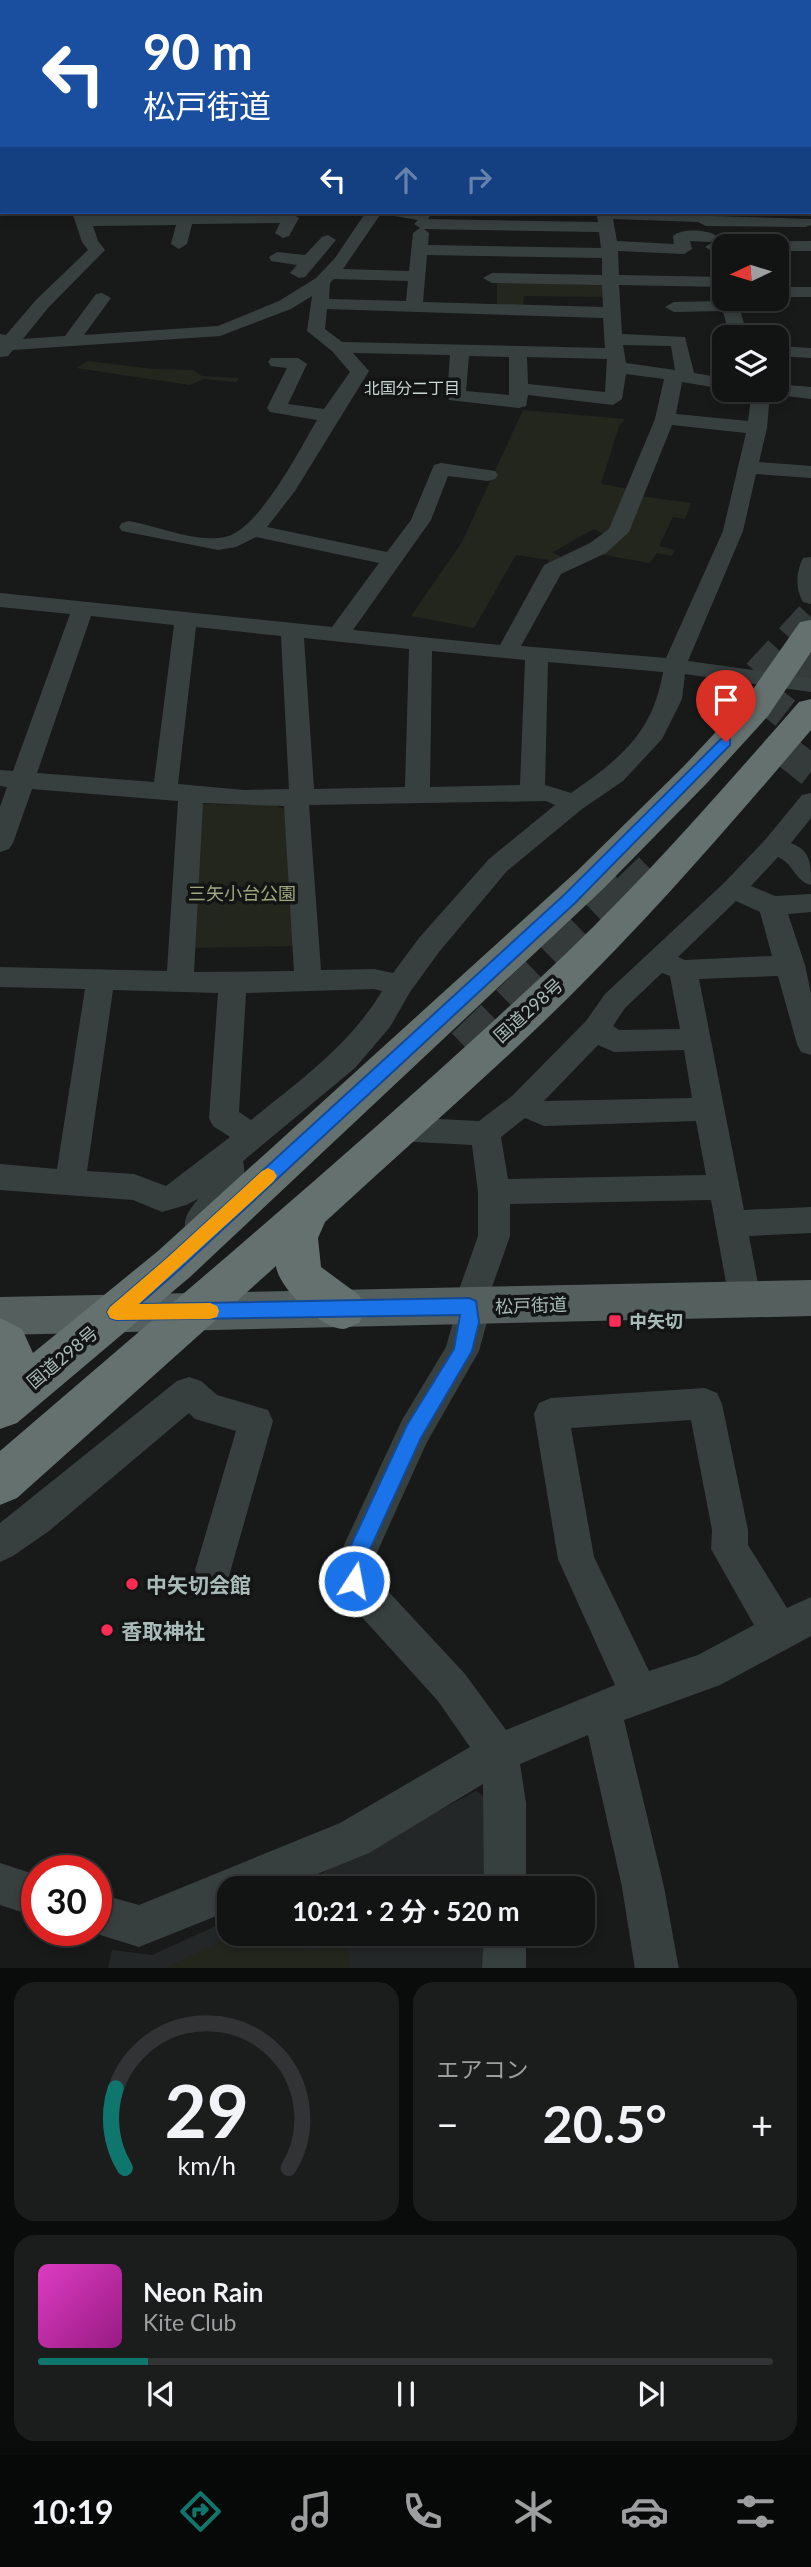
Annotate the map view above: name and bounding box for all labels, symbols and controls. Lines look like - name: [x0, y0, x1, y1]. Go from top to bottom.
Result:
- text: 90 m: [143, 22, 253, 80]
- icon: left: [28, 28, 119, 119]
- text: 松戸街道: [143, 86, 271, 125]
- icon: left: [314, 161, 352, 199]
- icon: ahead: [387, 161, 425, 199]
- icon: right: [460, 161, 498, 199]
- north arrow: [712, 234, 789, 312]
- map controls: [712, 234, 789, 402]
- button: layers: [712, 325, 789, 402]
- district label: 北国分二丁目: [364, 378, 460, 397]
- pin: [696, 670, 756, 742]
- icon: arrive: [707, 681, 745, 719]
- park label: 三矢小台公園: [188, 882, 296, 904]
- street label: 国道298号: [489, 973, 567, 1047]
- street label: 松戸街道: [495, 1293, 567, 1317]
- place label: 中矢切: [629, 1310, 683, 1332]
- marker: 中矢切: [607, 1313, 623, 1329]
- street label: 国道298号: [22, 1321, 102, 1393]
- position arrow: [317, 1544, 391, 1618]
- place label: 中矢切会館: [146, 1572, 251, 1597]
- marker: 中矢切会館: [124, 1576, 140, 1592]
- place label: 香取神社: [121, 1618, 205, 1643]
- marker: 香取神社: [99, 1622, 115, 1638]
- speed limit sign: 30: [21, 1855, 112, 1946]
- text: 10:21 · 2 分 · 520 m: [292, 1895, 520, 1927]
- text: エアコン: [437, 2055, 529, 2083]
- text: 29: [164, 2066, 248, 2154]
- text: 20.5°: [543, 2092, 667, 2154]
- text: −: [437, 2101, 459, 2147]
- text: +: [751, 2101, 773, 2147]
- text: km/h: [177, 2149, 236, 2179]
- text: Neon Rain: [143, 2276, 263, 2308]
- text: Kite Club: [143, 2308, 236, 2336]
- icon: previous: [142, 2375, 180, 2413]
- icon: pause: [387, 2375, 425, 2413]
- icon: next: [632, 2375, 670, 2413]
- icon: directions: [176, 2487, 225, 2536]
- icon: music: [287, 2487, 336, 2536]
- icon: phone: [398, 2487, 447, 2536]
- icon: climate: [509, 2487, 558, 2536]
- icon: car: [620, 2487, 669, 2536]
- icon: filters: [731, 2487, 780, 2536]
- text: 10:19: [31, 2492, 114, 2531]

